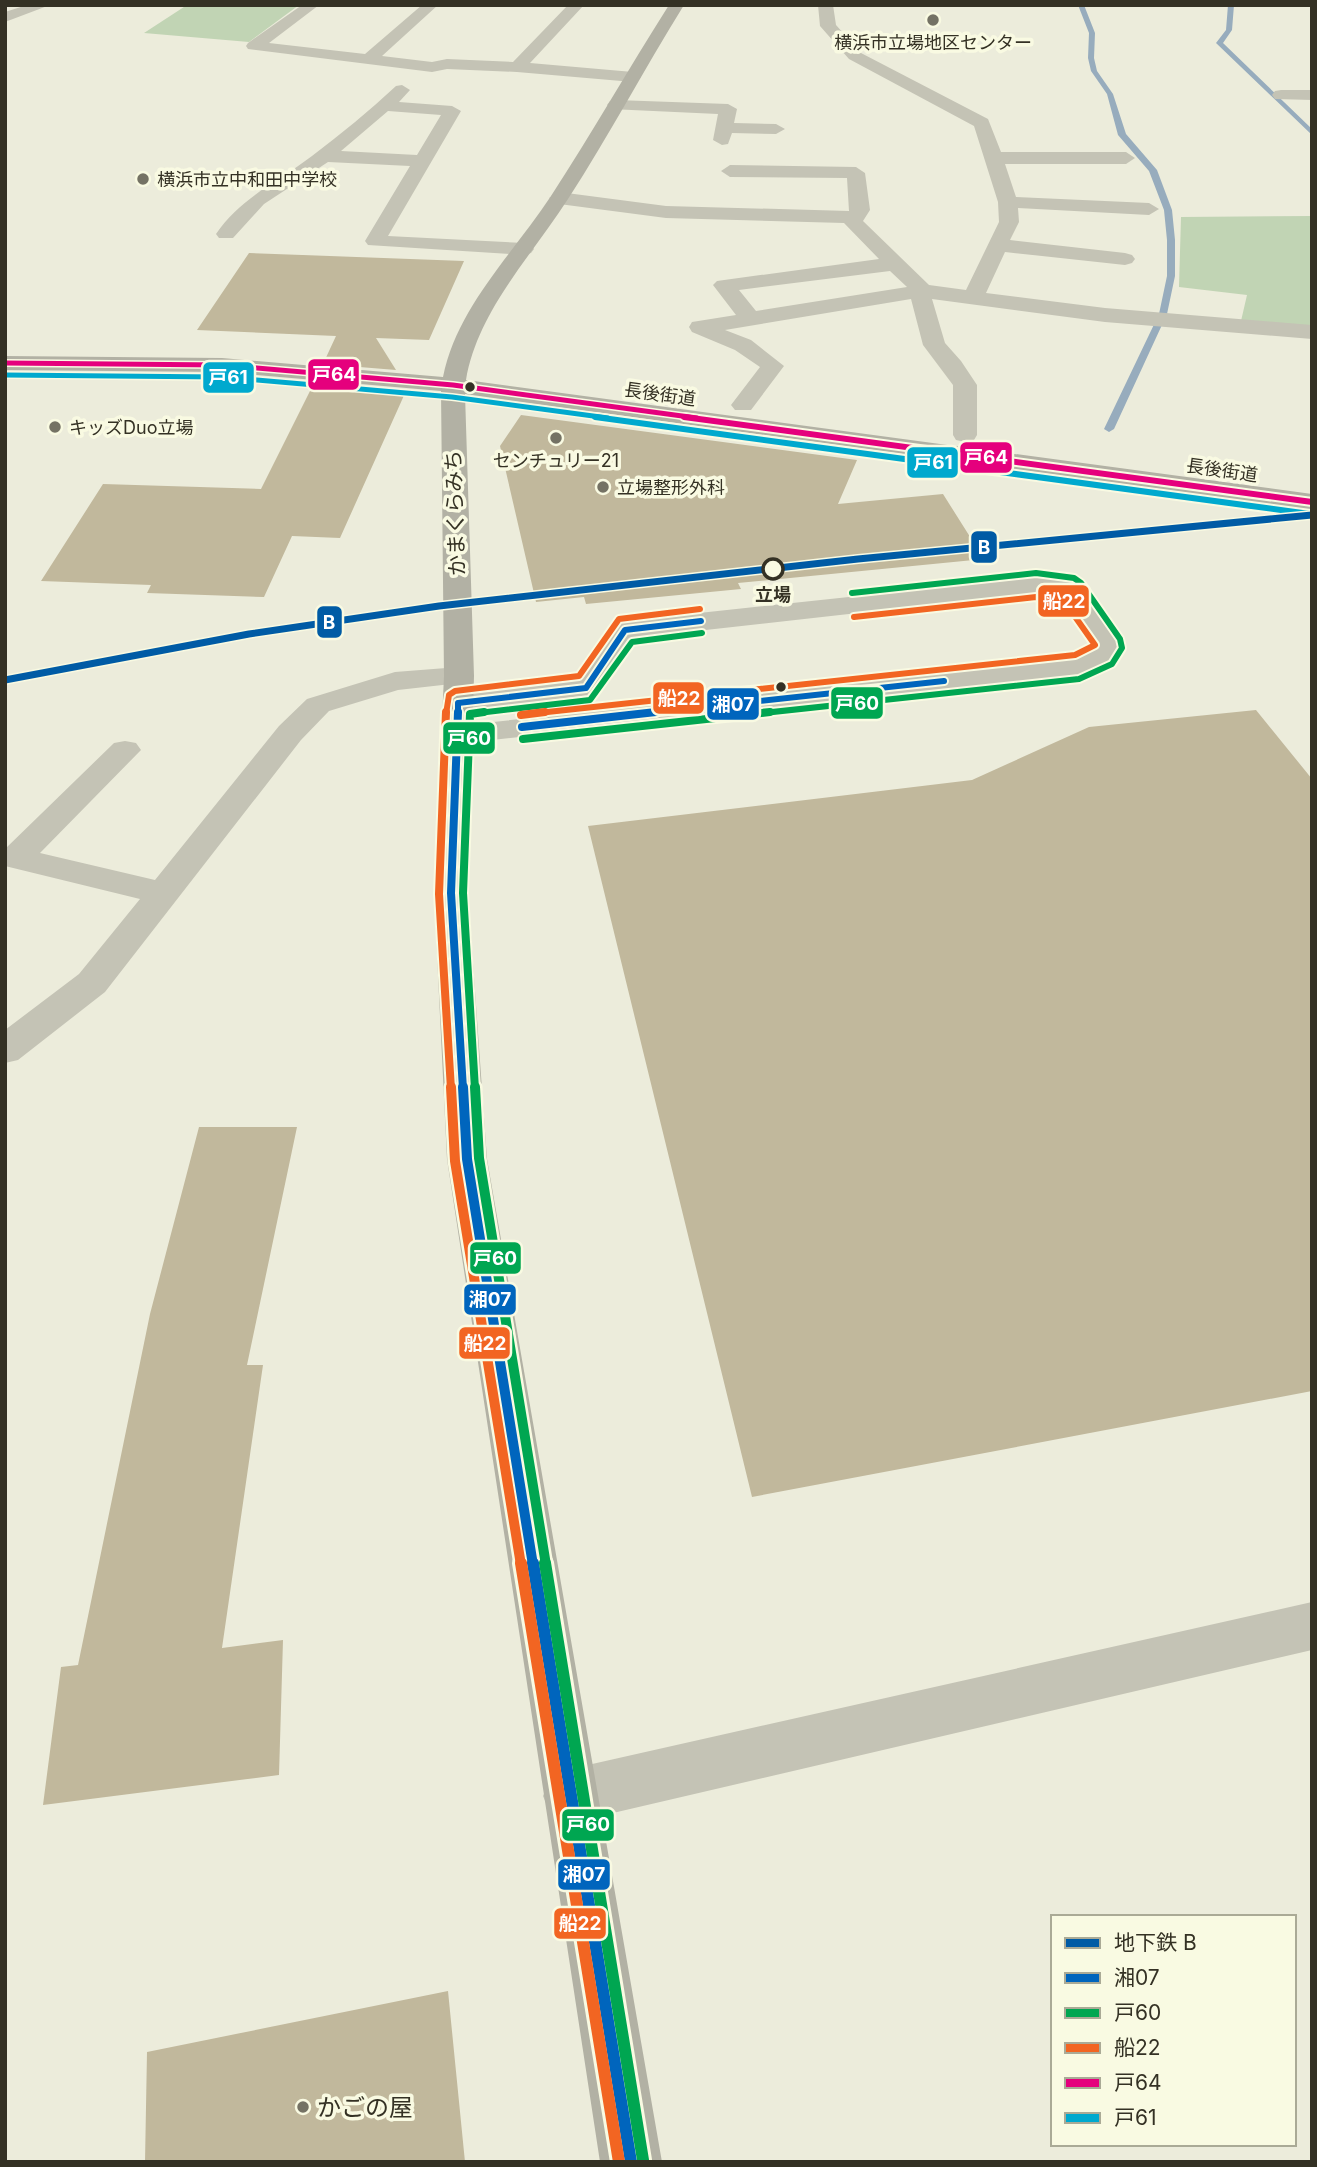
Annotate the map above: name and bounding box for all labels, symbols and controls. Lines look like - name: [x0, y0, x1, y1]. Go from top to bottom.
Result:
- marker: 横浜市立場地区センター: [925, 12, 941, 28]
- place label: 横浜市立場地区センター: [834, 32, 1032, 53]
- place label: 横浜市立中和田中学校: [157, 169, 337, 190]
- marker: 横浜市立中和田中学校: [135, 171, 151, 187]
- line badge: 戸64: [307, 358, 360, 391]
- line badge: 戸61: [202, 361, 255, 394]
- text: 戸64: [312, 363, 356, 386]
- text: 戸61: [208, 366, 248, 389]
- street label: 長後街道: [623, 379, 697, 409]
- unlabelled marker: [463, 380, 477, 394]
- place label: キッズDuo立場: [69, 417, 193, 438]
- marker: キッズDuo立場: [47, 419, 63, 435]
- marker: センチュリー21: [548, 430, 564, 446]
- line badge: 戸64: [959, 441, 1013, 474]
- line badge: 戸61: [906, 446, 959, 479]
- text: 戸64: [964, 446, 1008, 469]
- street label: かまくらみち: [440, 450, 470, 576]
- place label: センチュリー21: [493, 450, 619, 471]
- text: 戸61: [913, 451, 953, 474]
- street label: 長後街道: [1185, 455, 1259, 485]
- place label: 立場整形外科: [617, 477, 725, 498]
- marker: 立場整形外科: [595, 479, 611, 495]
- line badge: B: [970, 530, 998, 564]
- text: B: [978, 536, 990, 559]
- marker: 立場: [762, 558, 784, 580]
- place label: 立場: [755, 584, 791, 605]
- line badge: 船22: [1037, 584, 1090, 618]
- text: 船22: [1043, 590, 1085, 613]
- line badge: B: [316, 605, 343, 639]
- text: B: [323, 611, 335, 634]
- unlabelled marker: [774, 680, 788, 694]
- line badge: 船22: [652, 681, 705, 715]
- line badge: 戸60: [830, 686, 884, 720]
- text: 船22: [658, 687, 700, 710]
- line badge: 湘07: [706, 687, 760, 721]
- text: 戸60: [835, 692, 879, 715]
- text: 湘07: [712, 693, 754, 716]
- line badge: 戸60: [442, 721, 496, 755]
- text: 戸60: [447, 727, 491, 750]
- line badge: 戸60: [469, 1241, 522, 1275]
- text: 戸60: [473, 1247, 517, 1270]
- line badge: 湘07: [463, 1283, 517, 1316]
- text: 湘07: [469, 1288, 511, 1311]
- line badge: 船22: [458, 1326, 511, 1360]
- text: 船22: [464, 1332, 506, 1355]
- line badge: 戸60: [561, 1808, 615, 1842]
- text: 戸60: [566, 1813, 610, 1836]
- line badge: 湘07: [557, 1858, 611, 1891]
- text: 湘07: [563, 1863, 605, 1886]
- line badge: 船22: [553, 1907, 607, 1940]
- text: 船22: [559, 1912, 601, 1935]
- legend: [1051, 1915, 1296, 2146]
- text: 地下鉄 B: [1114, 1930, 1197, 1955]
- text: 湘07: [1114, 1965, 1160, 1990]
- text: 戸60: [1114, 2000, 1161, 2025]
- text: 船22: [1114, 2035, 1161, 2060]
- text: 戸64: [1114, 2070, 1162, 2095]
- place label: かごの屋: [317, 2093, 413, 2122]
- marker: かごの屋: [295, 2099, 311, 2115]
- text: 戸61: [1114, 2105, 1157, 2130]

